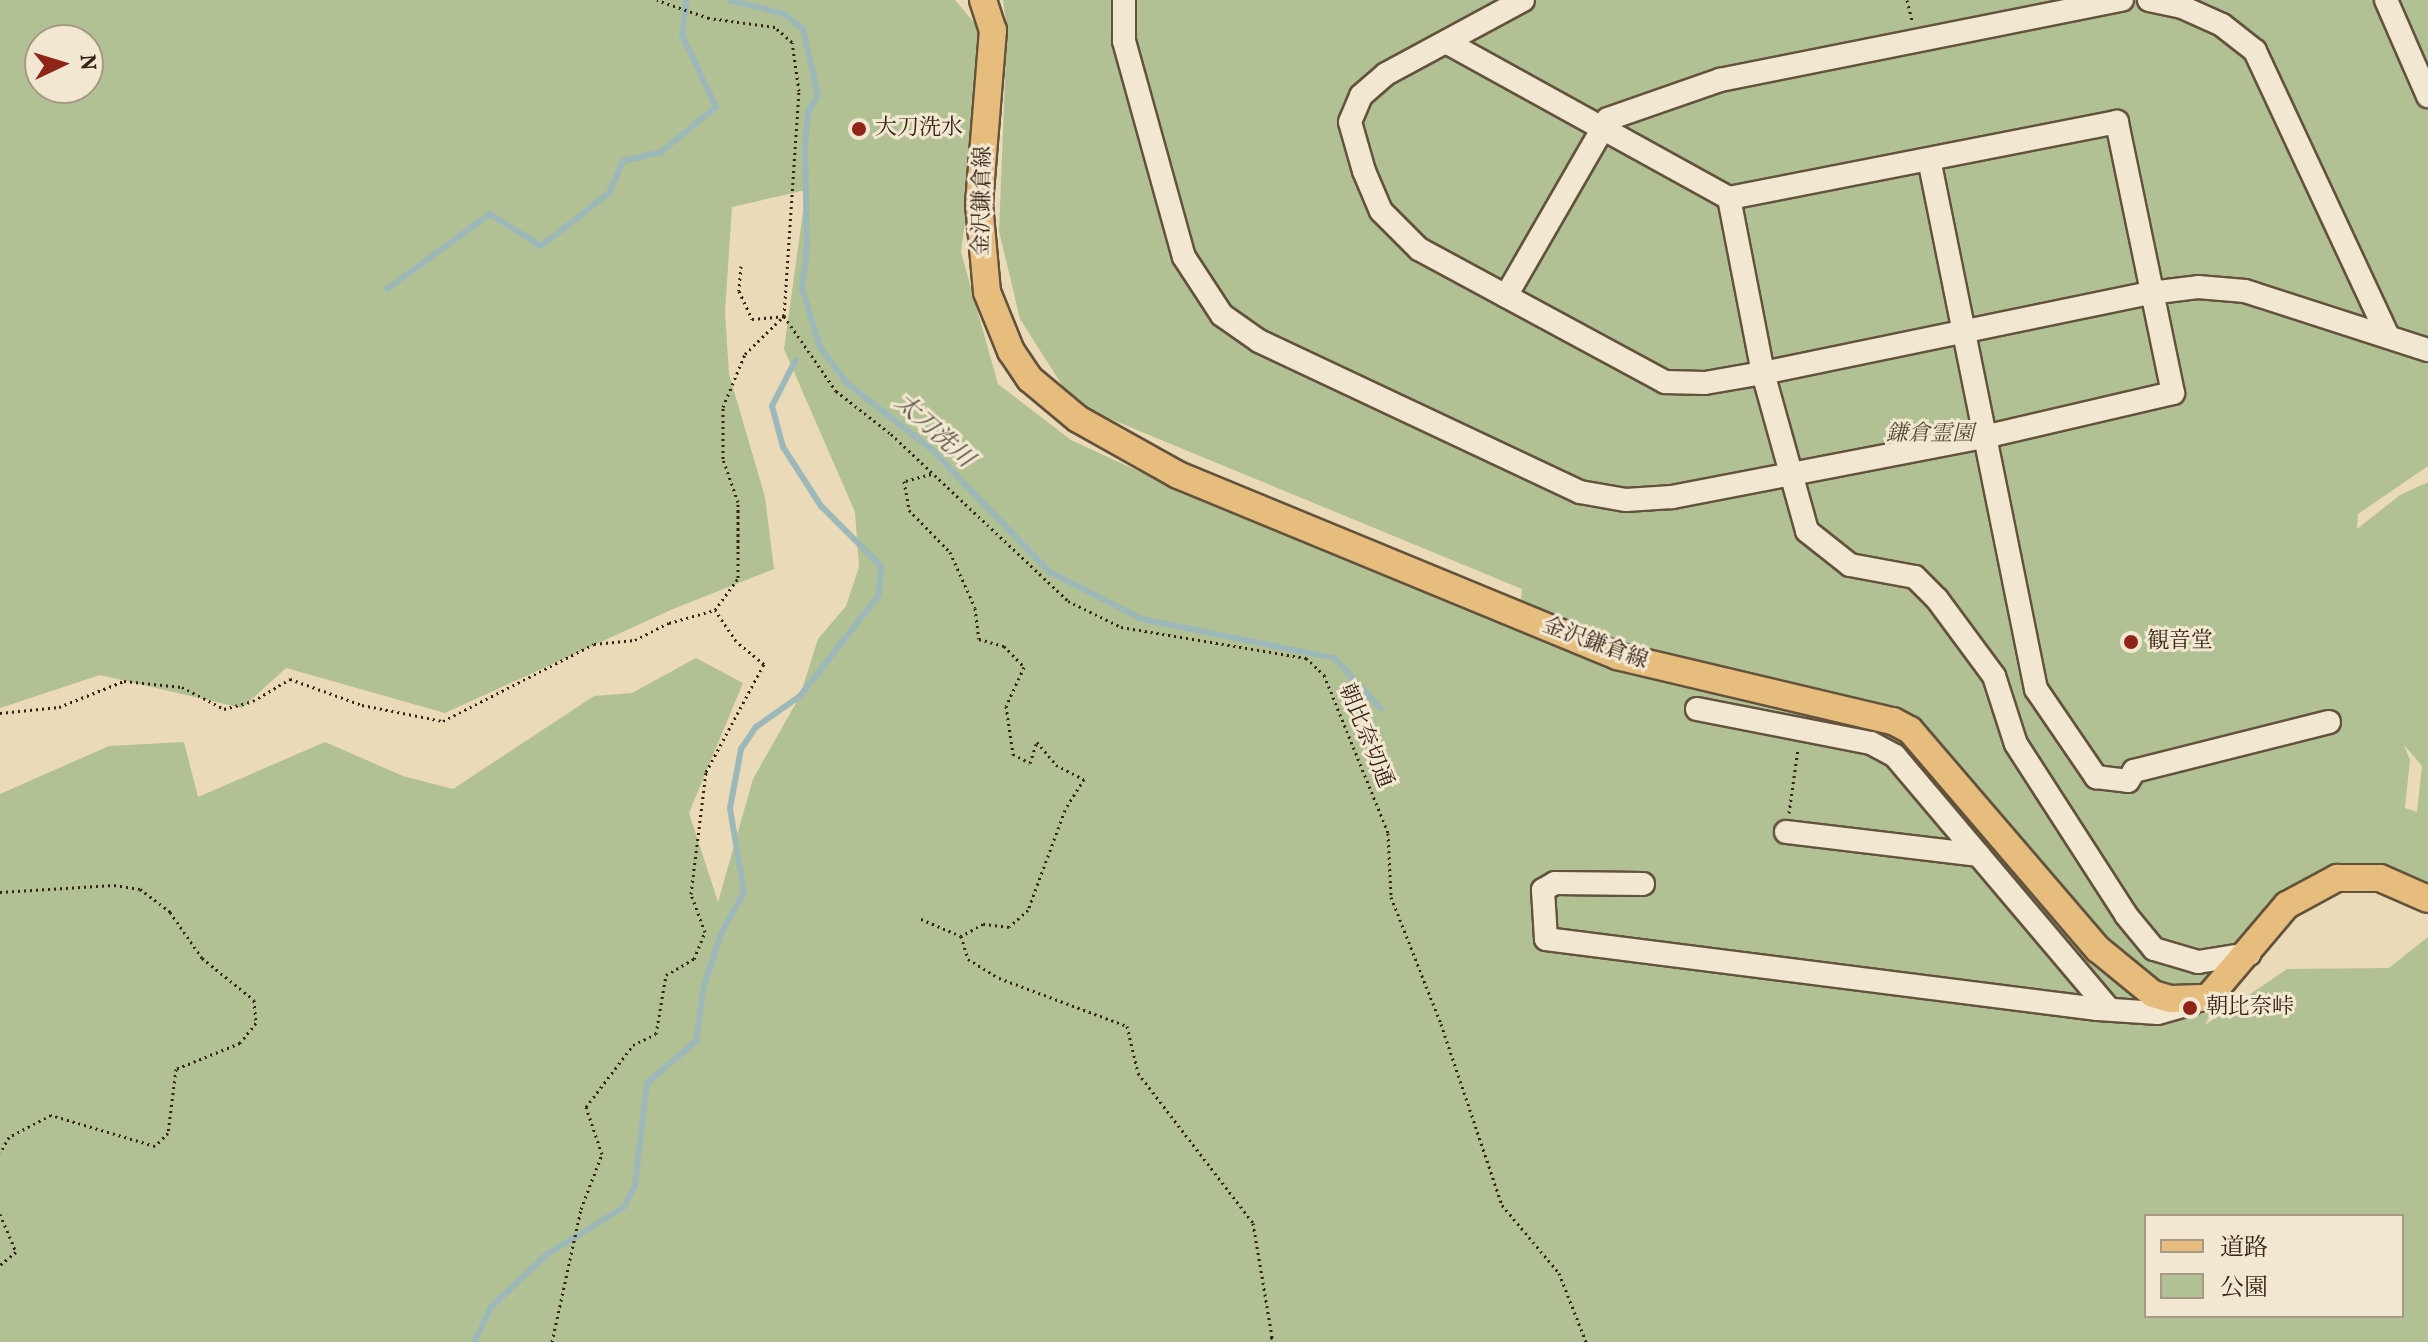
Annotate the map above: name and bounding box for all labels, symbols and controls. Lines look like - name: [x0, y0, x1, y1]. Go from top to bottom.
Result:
- north arrow: [24, 24, 104, 104]
- text: N: [70, 53, 102, 71]
- place label: 大刀洗水: [875, 116, 963, 142]
- marker: 大刀洗水: [850, 120, 868, 138]
- street label: 金沢鎌倉線: [969, 146, 997, 256]
- water label: 太刀洗川: [888, 389, 978, 475]
- park label: 鎌倉霊園: [1886, 422, 1974, 448]
- street label: 金沢鎌倉線: [1539, 613, 1651, 675]
- place label: 観音堂: [2147, 629, 2213, 655]
- marker: 観音堂: [2122, 633, 2140, 651]
- street label: 朝比奈切通: [1332, 680, 1398, 792]
- place label: 朝比奈峠: [2206, 995, 2294, 1021]
- marker: 朝比奈峠: [2181, 999, 2199, 1017]
- legend: [2144, 1214, 2404, 1318]
- text: 道路: [2220, 1232, 2268, 1266]
- text: 公園: [2220, 1272, 2268, 1306]

